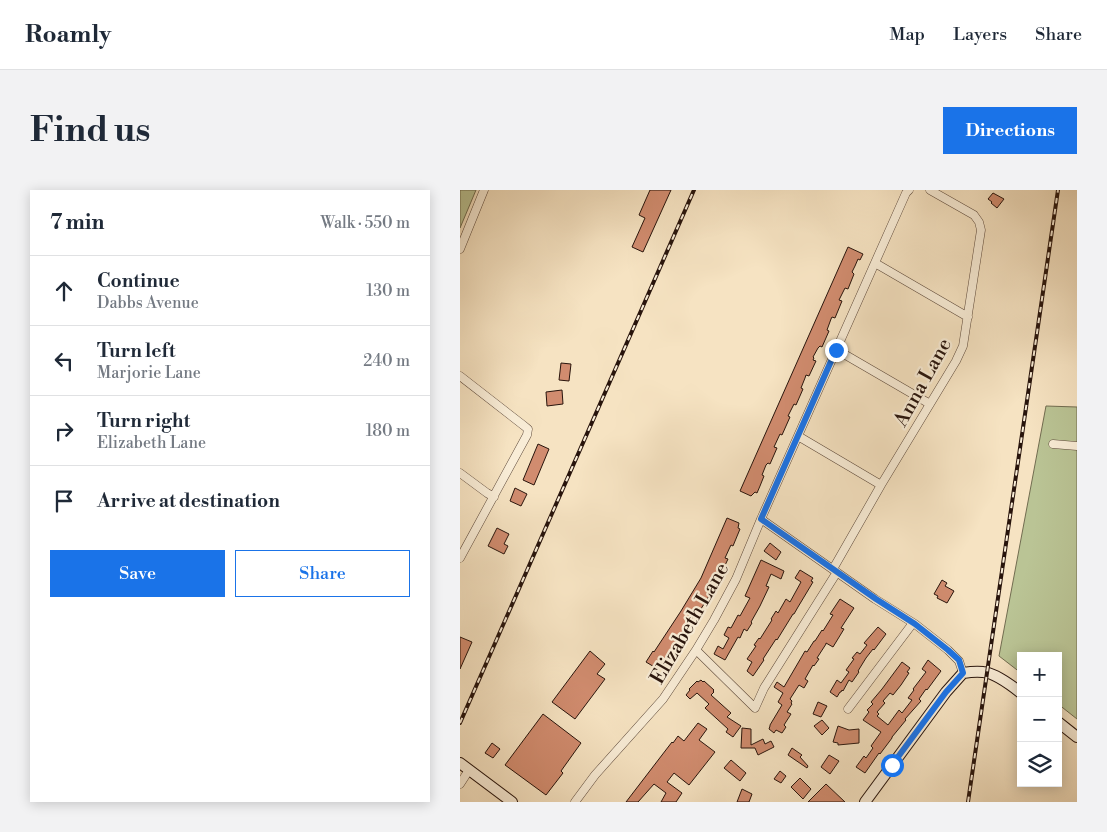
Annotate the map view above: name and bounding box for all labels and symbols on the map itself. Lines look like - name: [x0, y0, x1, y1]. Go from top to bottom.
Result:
- street label: Anna Lane: [888, 334, 958, 432]
- route end: [825, 339, 848, 362]
- street label: Elizabeth Lane: [645, 558, 735, 689]
- route start: [881, 754, 904, 777]

